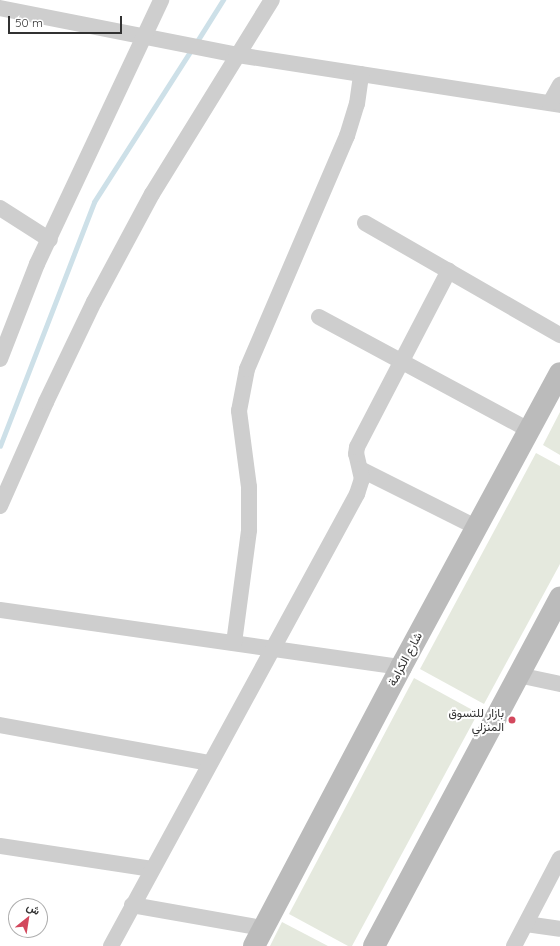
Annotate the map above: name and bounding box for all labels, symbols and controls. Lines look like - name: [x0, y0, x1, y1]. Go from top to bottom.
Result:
- scale bar: [10, 8, 124, 34]
- text: 50 m: [15, 15, 43, 30]
- street label: شارع الكرامة: [385, 630, 425, 688]
- place label: بازار للتسوق المنزلي: [449, 706, 504, 734]
- marker: بازار للتسوق المنزلي: [507, 715, 517, 725]
- north arrow: [8, 898, 48, 938]
- text: ش: [24, 899, 43, 918]

